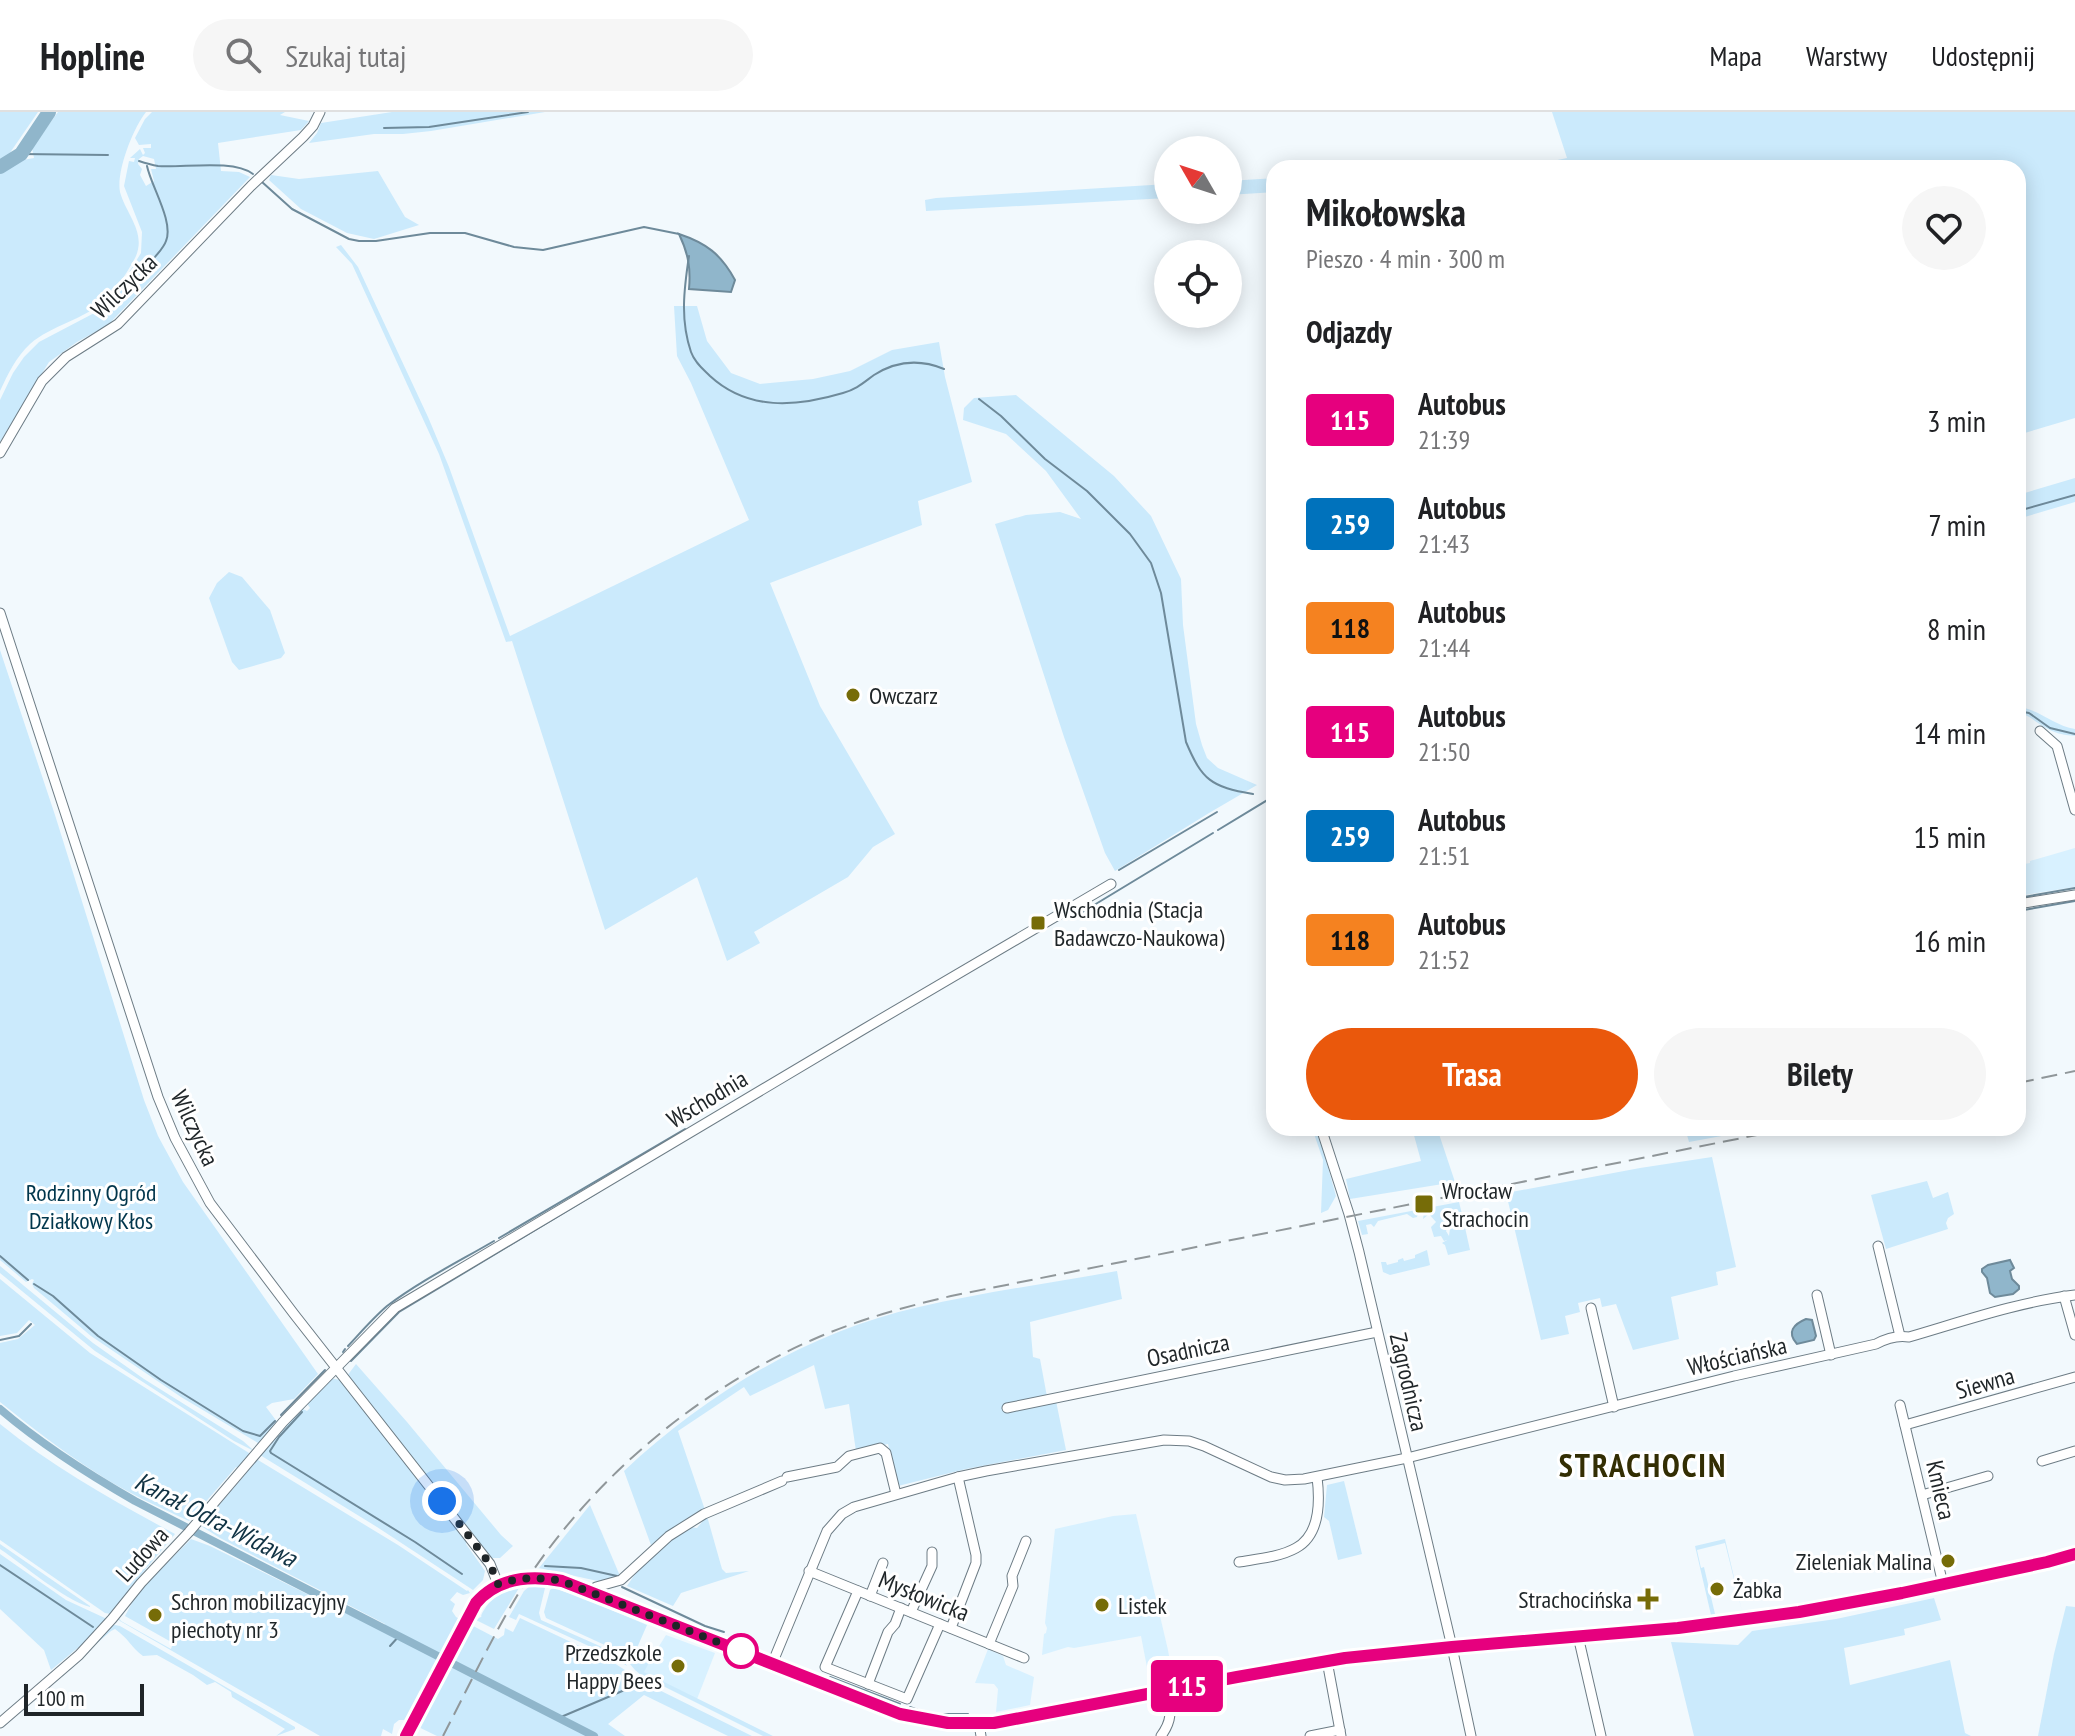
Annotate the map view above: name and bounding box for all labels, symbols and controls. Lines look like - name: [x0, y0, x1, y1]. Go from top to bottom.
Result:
- search box: [193, 19, 753, 91]
- text: Hopline: [40, 31, 145, 80]
- icon: search: [221, 33, 265, 77]
- text: Szukaj tutaj: [285, 36, 406, 75]
- text: Mapa: [1710, 37, 1762, 74]
- text: Warstwy: [1806, 37, 1887, 74]
- text: Udostępnij: [1931, 37, 2035, 74]
- north arrow: [1154, 136, 1242, 224]
- map controls: [1154, 136, 1242, 328]
- button: heart: [1902, 186, 1986, 270]
- text: Mikołowska: [1306, 187, 1466, 236]
- button: locate: [1154, 240, 1242, 328]
- text: Pieszo · 4 min · 300 m: [1306, 242, 1505, 275]
- street label: Wilczycka: [84, 247, 164, 325]
- text: Odjazdy: [1306, 312, 1392, 351]
- text: Autobus: [1418, 384, 1506, 423]
- text: 115: [1330, 401, 1370, 438]
- text: 3 min: [1927, 401, 1986, 440]
- text: 21:39: [1418, 423, 1470, 456]
- text: Autobus: [1418, 488, 1506, 527]
- text: 259: [1330, 505, 1370, 542]
- text: 7 min: [1928, 505, 1986, 544]
- text: 21:43: [1418, 527, 1470, 560]
- text: Autobus: [1418, 592, 1506, 631]
- text: 118: [1330, 609, 1370, 646]
- text: 8 min: [1927, 609, 1986, 648]
- text: 21:44: [1418, 631, 1470, 664]
- place label: Owczarz: [869, 680, 938, 711]
- marker: Owczarz: [844, 686, 862, 704]
- text: Autobus: [1418, 696, 1506, 735]
- text: 115: [1330, 713, 1370, 750]
- text: 14 min: [1913, 713, 1986, 752]
- text: 21:50: [1418, 735, 1470, 768]
- text: Autobus: [1418, 800, 1506, 839]
- text: 259: [1330, 817, 1370, 854]
- text: 15 min: [1913, 817, 1986, 856]
- text: 21:51: [1418, 839, 1470, 872]
- place label: Wschodnia (Stacja Badawczo-Naukowa): [1054, 894, 1225, 953]
- text: Autobus: [1418, 904, 1506, 943]
- marker: Wschodnia (Stacja Badawczo-Naukowa): [1029, 914, 1047, 932]
- text: 118: [1330, 921, 1370, 958]
- text: 16 min: [1913, 921, 1986, 960]
- text: 21:52: [1418, 943, 1470, 976]
- button: Trasa: [1306, 1028, 1638, 1120]
- button: Bilety: [1654, 1028, 1986, 1120]
- street label: Wschodnia: [661, 1063, 753, 1135]
- street label: Wilczycka: [164, 1085, 226, 1171]
- place label: Wrocław Strachocin: [1442, 1175, 1529, 1234]
- park label: Rodzinny Ogród Działkowy Kłos: [26, 1177, 156, 1236]
- marker: Wrocław Strachocin: [1413, 1193, 1435, 1215]
- street label: Osadnicza: [1144, 1326, 1232, 1374]
- street label: Zagrodnicza: [1383, 1330, 1435, 1434]
- street label: Włościańska: [1684, 1330, 1790, 1382]
- street label: Siewna: [1952, 1360, 2018, 1406]
- district label: STRACHOCIN: [1559, 1444, 1727, 1486]
- street label: Kmieca: [1919, 1457, 1963, 1523]
- water label: Kanał Odra-Widawa: [130, 1464, 304, 1575]
- your location: [422, 1481, 462, 1521]
- street label: Ludowa: [109, 1520, 175, 1588]
- place label: Zieleniak Malina: [1796, 1546, 1932, 1577]
- marker: Zieleniak Malina: [1939, 1552, 1957, 1570]
- street label: Mysłowicka: [874, 1564, 974, 1628]
- place label: Żabka: [1733, 1574, 1782, 1605]
- marker: Żabka: [1708, 1580, 1726, 1598]
- place label: Strachocińska: [1518, 1584, 1632, 1615]
- place label: Schron mobilizacyjny piechoty nr 3: [171, 1586, 346, 1645]
- place label: Listek: [1118, 1590, 1168, 1621]
- marker: Strachocińska: [1639, 1590, 1657, 1608]
- marker: Listek: [1093, 1596, 1111, 1614]
- marker: Schron mobilizacyjny piechoty nr 3: [146, 1606, 164, 1624]
- unlabelled marker: [724, 1634, 758, 1668]
- place label: Przedszkole Happy Bees: [565, 1637, 662, 1696]
- marker: Przedszkole Happy Bees: [669, 1657, 687, 1675]
- line badge: 115: [1141, 1660, 1233, 1712]
- text: 115: [1167, 1667, 1207, 1704]
- scale bar: [24, 1680, 144, 1716]
- text: 100 m: [36, 1684, 85, 1712]

